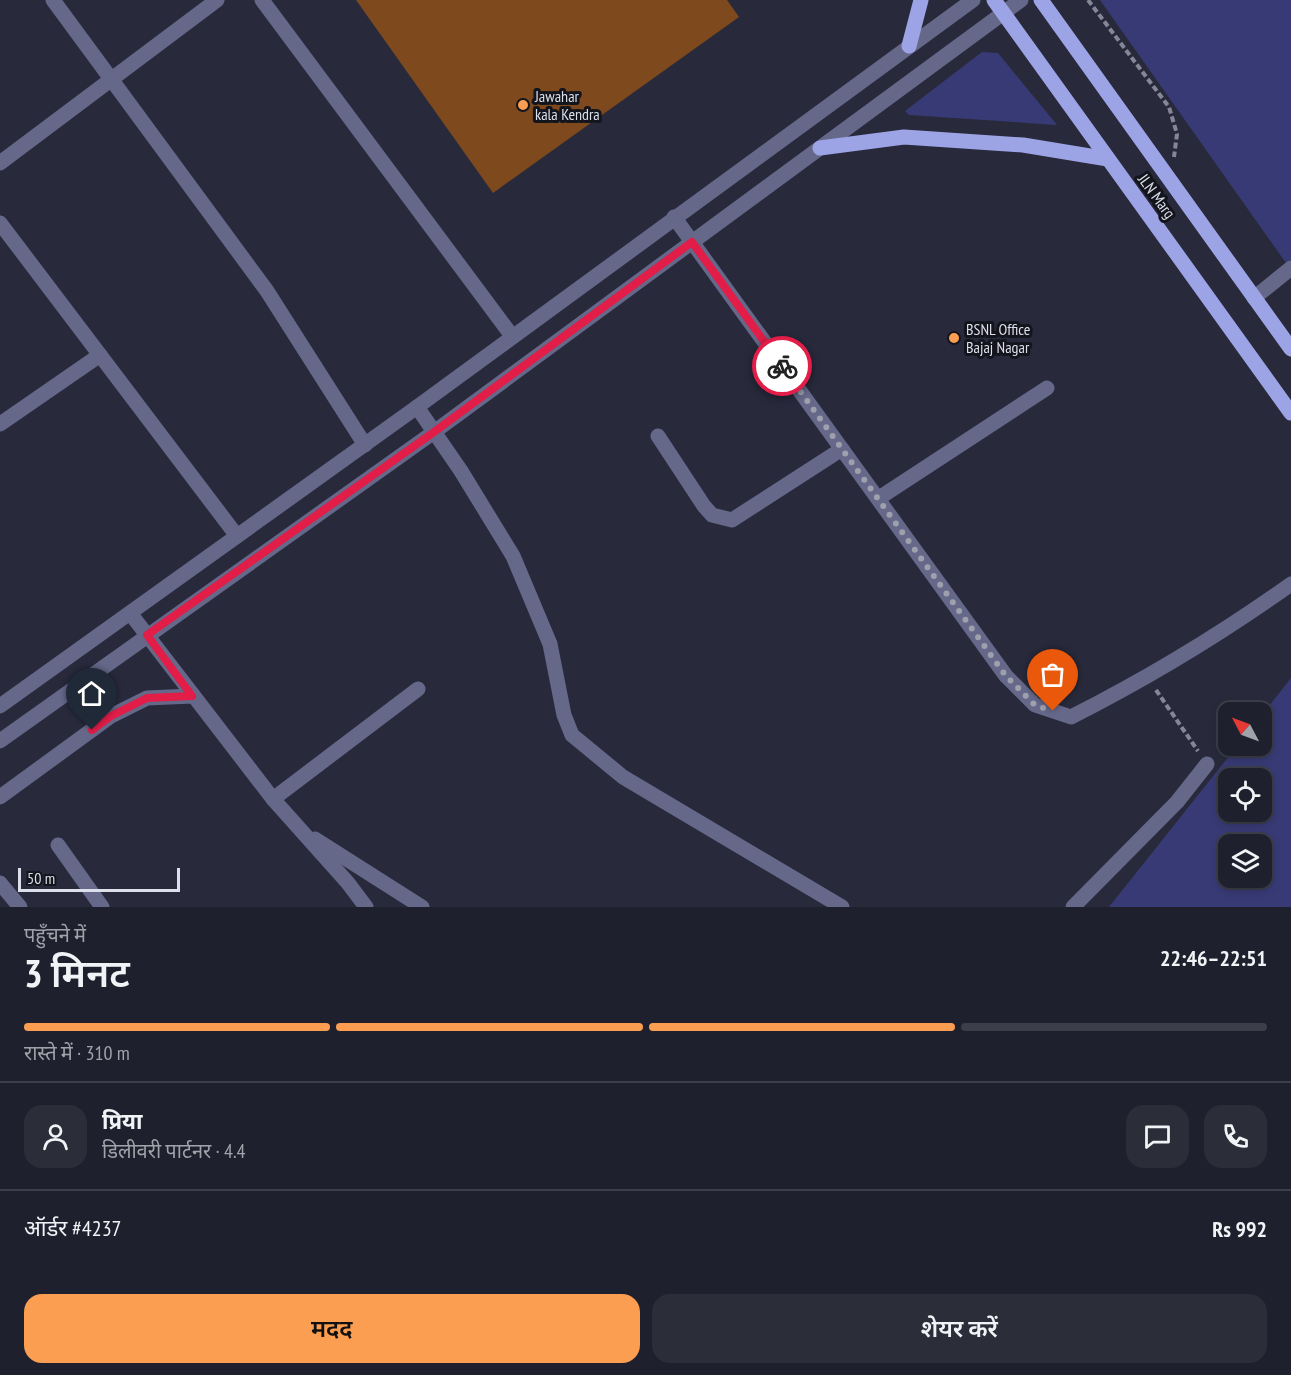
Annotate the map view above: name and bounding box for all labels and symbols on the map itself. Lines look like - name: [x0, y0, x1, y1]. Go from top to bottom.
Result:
- place label: Jawahar kala Kendra: [534, 86, 600, 124]
- marker: Jawahar kala Kendra: [516, 98, 530, 112]
- street label: JLN Marg: [1134, 169, 1180, 222]
- place label: BSNL Office Bajaj Nagar: [966, 319, 1030, 357]
- marker: BSNL Office Bajaj Nagar: [947, 331, 961, 345]
- courier: [752, 336, 812, 396]
- pin: [1027, 649, 1078, 711]
- pin: [66, 668, 117, 730]
- north arrow: [1218, 702, 1272, 756]
- scale bar: [18, 865, 180, 892]

